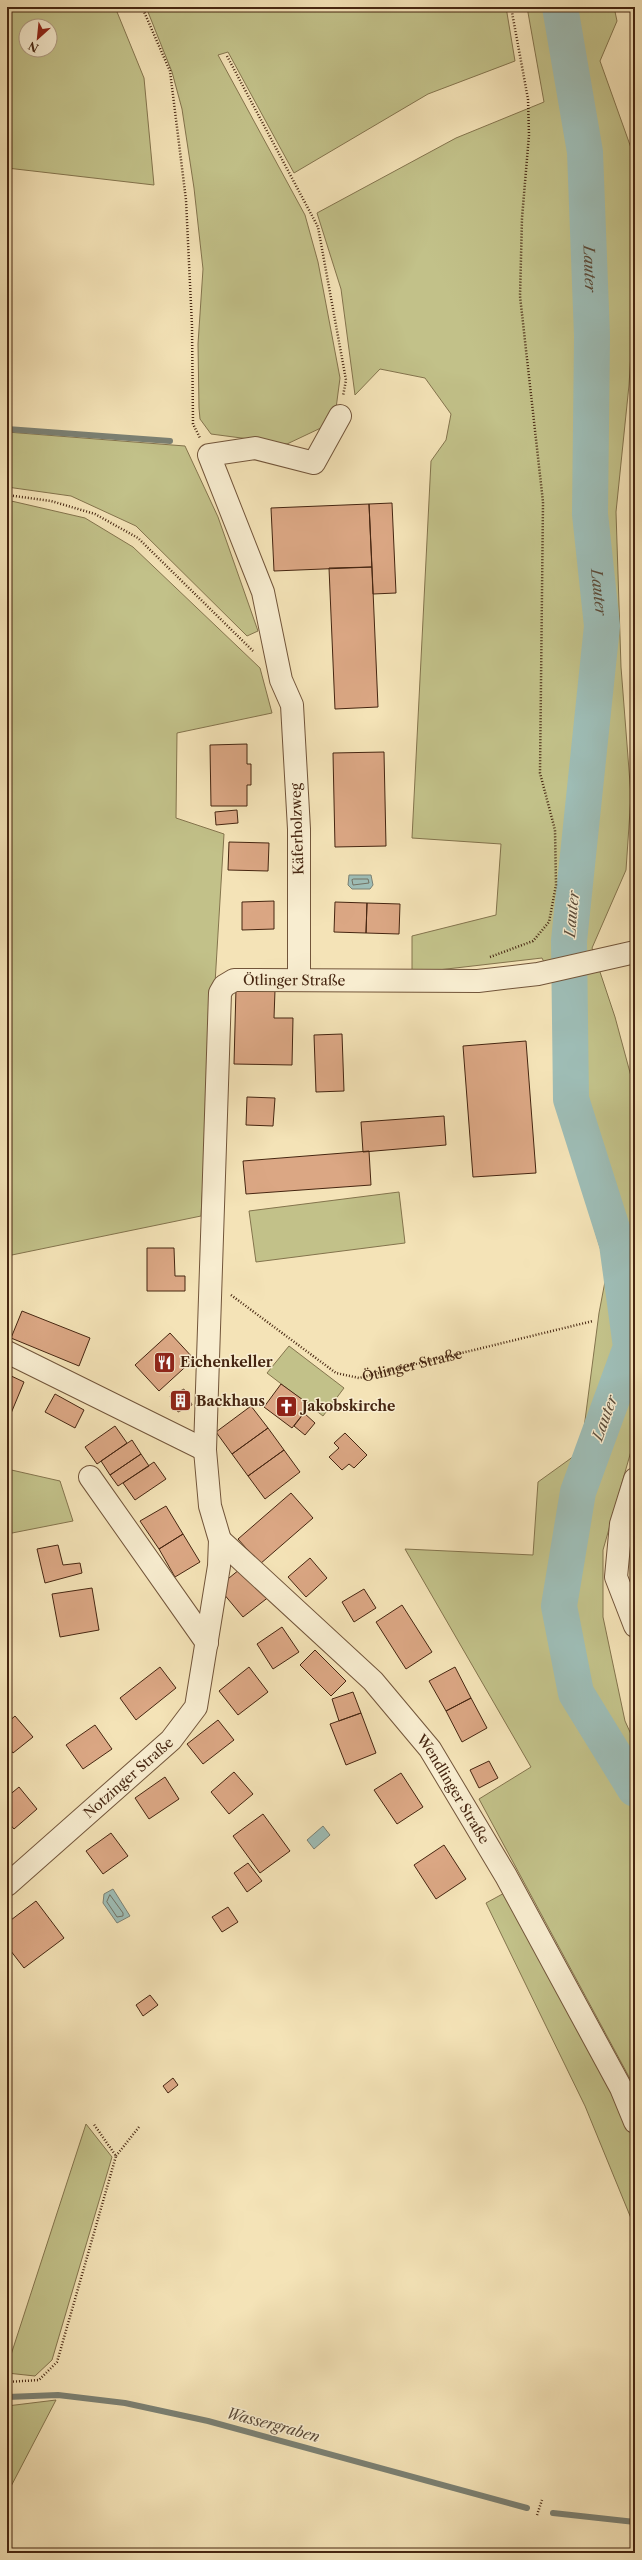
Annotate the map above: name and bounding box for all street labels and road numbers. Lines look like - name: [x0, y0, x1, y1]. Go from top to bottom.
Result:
- street label: Käferholzweg: [286, 782, 308, 875]
- street label: Ötlinger Straße: [243, 971, 346, 989]
- street label: Ötlinger Straße: [360, 1344, 464, 1386]
- street label: Wendlinger Straße: [412, 1730, 494, 1847]
- street label: Notzinger Straße: [80, 1733, 177, 1822]

